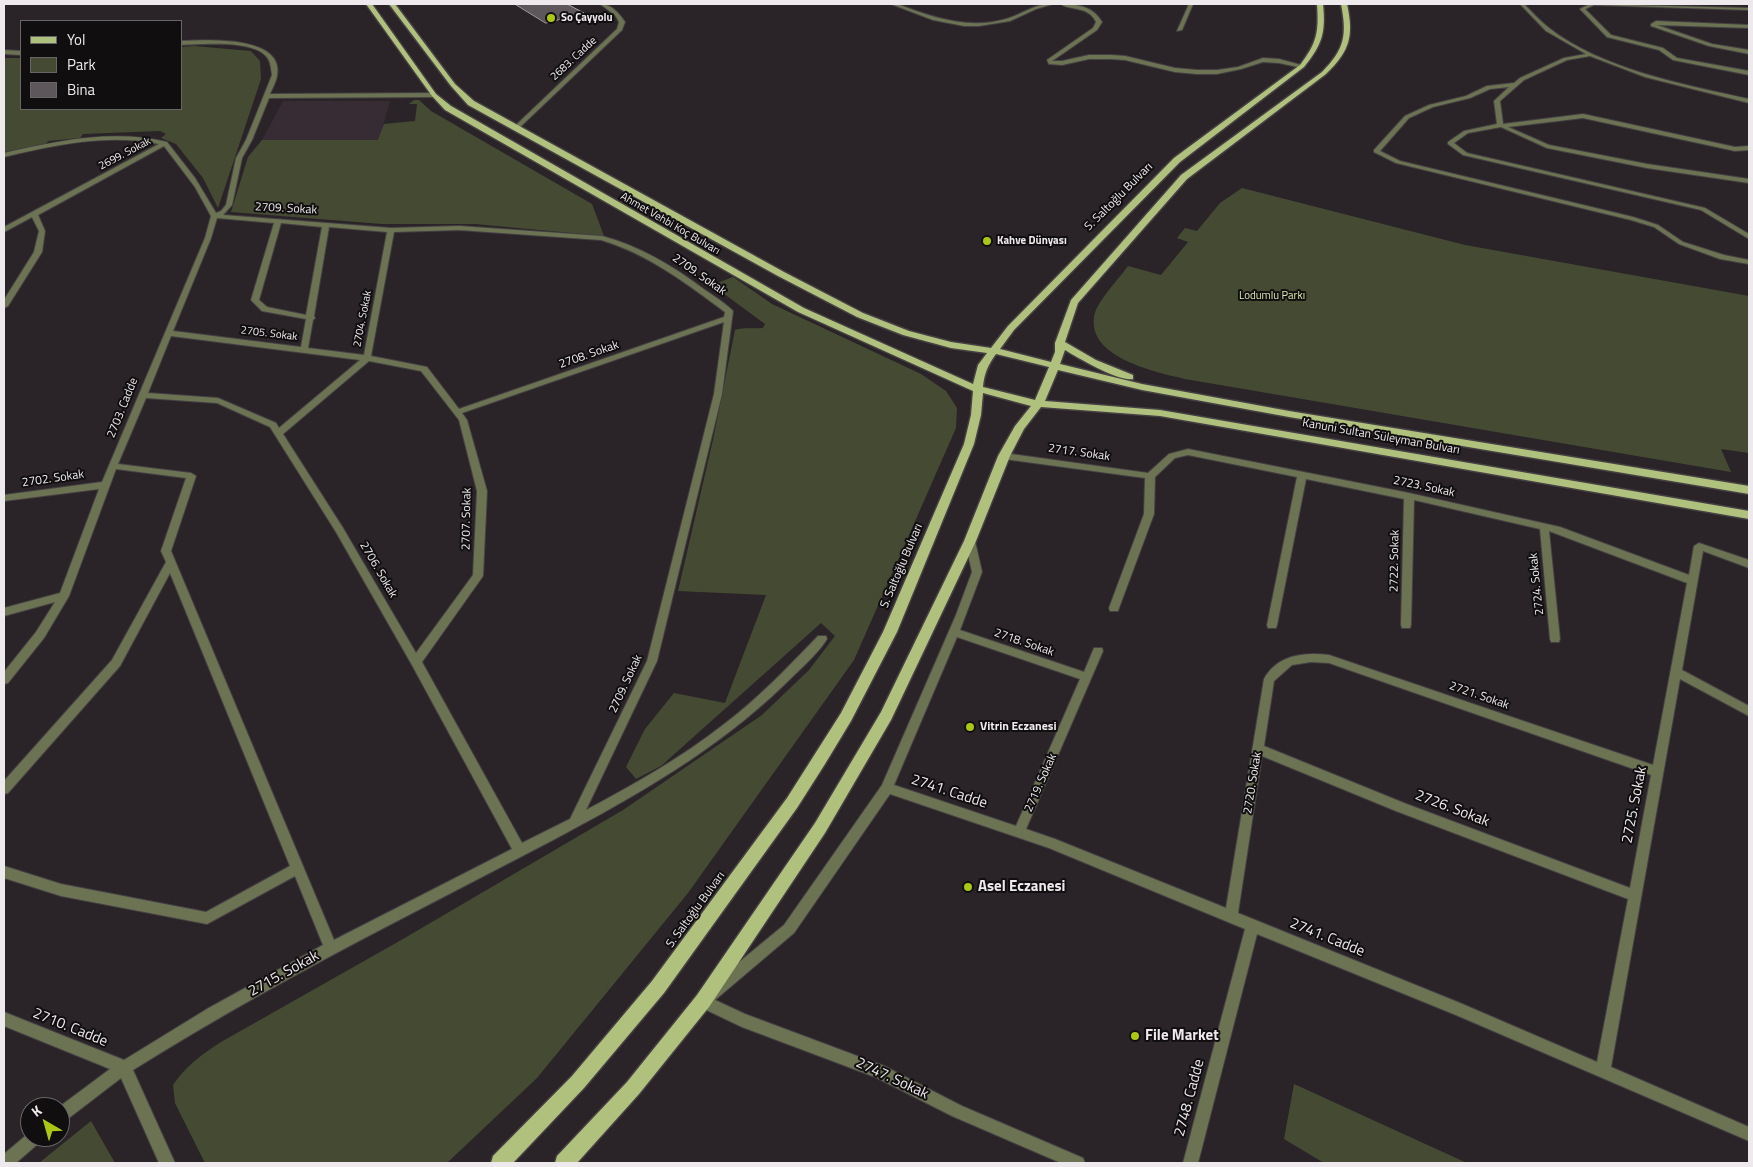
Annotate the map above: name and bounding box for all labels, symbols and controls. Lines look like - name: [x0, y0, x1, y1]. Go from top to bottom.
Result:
- place label: So Çayyolu: [561, 11, 613, 25]
- marker: So Çayyolu: [545, 12, 557, 24]
- legend: [20, 20, 182, 110]
- text: Yol: [67, 28, 85, 51]
- street label: 2683. Cadde: [548, 34, 600, 84]
- text: Park: [67, 53, 96, 76]
- text: Bina: [67, 78, 95, 101]
- street label: 2699. Sokak: [97, 135, 153, 173]
- street label: S. Saltoğlu Bulvarı: [1082, 160, 1156, 234]
- street label: Ahmet Vehbi Koç Bulvarı: [618, 190, 722, 258]
- street label: 2709. Sokak: [254, 200, 318, 218]
- place label: Kahve Dünyası: [997, 234, 1067, 248]
- marker: Kahve Dünyası: [981, 235, 993, 247]
- street label: 2709. Sokak: [669, 251, 729, 299]
- park label: Lodumlu Parkı: [1239, 289, 1305, 303]
- street label: 2704. Sokak: [351, 290, 375, 348]
- street label: 2705. Sokak: [240, 324, 298, 344]
- street label: 2708. Sokak: [557, 338, 621, 372]
- street label: 2703. Cadde: [104, 376, 142, 440]
- street label: Kanuni Sultan Süleyman Bulvarı: [1301, 416, 1461, 458]
- street label: 2717. Sokak: [1047, 442, 1111, 464]
- street label: 2702. Sokak: [21, 468, 85, 490]
- street label: 2723. Sokak: [1392, 473, 1456, 501]
- street label: 2707. Sokak: [459, 488, 475, 550]
- street label: S. Saltoğlu Bulvarı: [878, 522, 926, 610]
- street label: 2722. Sokak: [1387, 530, 1403, 592]
- street label: 2706. Sokak: [356, 539, 400, 601]
- street label: 2724. Sokak: [1527, 552, 1547, 616]
- street label: 2718. Sokak: [992, 626, 1056, 660]
- street label: 2709. Sokak: [606, 653, 646, 715]
- street label: 2721. Sokak: [1447, 679, 1511, 713]
- place label: Vitrin Eczanesi: [980, 720, 1057, 734]
- marker: Vitrin Eczanesi: [964, 721, 976, 733]
- street label: 2720. Sokak: [1241, 751, 1265, 815]
- street label: 2719. Sokak: [1022, 752, 1060, 814]
- street label: 2725. Sokak: [1619, 765, 1651, 845]
- street label: 2741. Cadde: [909, 771, 989, 813]
- street label: 2726. Sokak: [1412, 787, 1492, 831]
- street label: S. Saltoğlu Bulvarı: [664, 869, 728, 951]
- place label: Asel Eczanesi: [978, 878, 1065, 896]
- marker: Asel Eczanesi: [962, 881, 974, 893]
- street label: 2741. Cadde: [1287, 915, 1367, 961]
- street label: 2715. Sokak: [246, 947, 322, 1001]
- street label: 2710. Cadde: [30, 1005, 110, 1051]
- place label: File Market: [1145, 1027, 1219, 1045]
- marker: File Market: [1129, 1030, 1141, 1042]
- street label: 2747. Sokak: [853, 1054, 931, 1104]
- street label: 2748. Cadde: [1171, 1057, 1209, 1139]
- north arrow: [20, 1097, 70, 1147]
- text: K: [26, 1100, 46, 1121]

